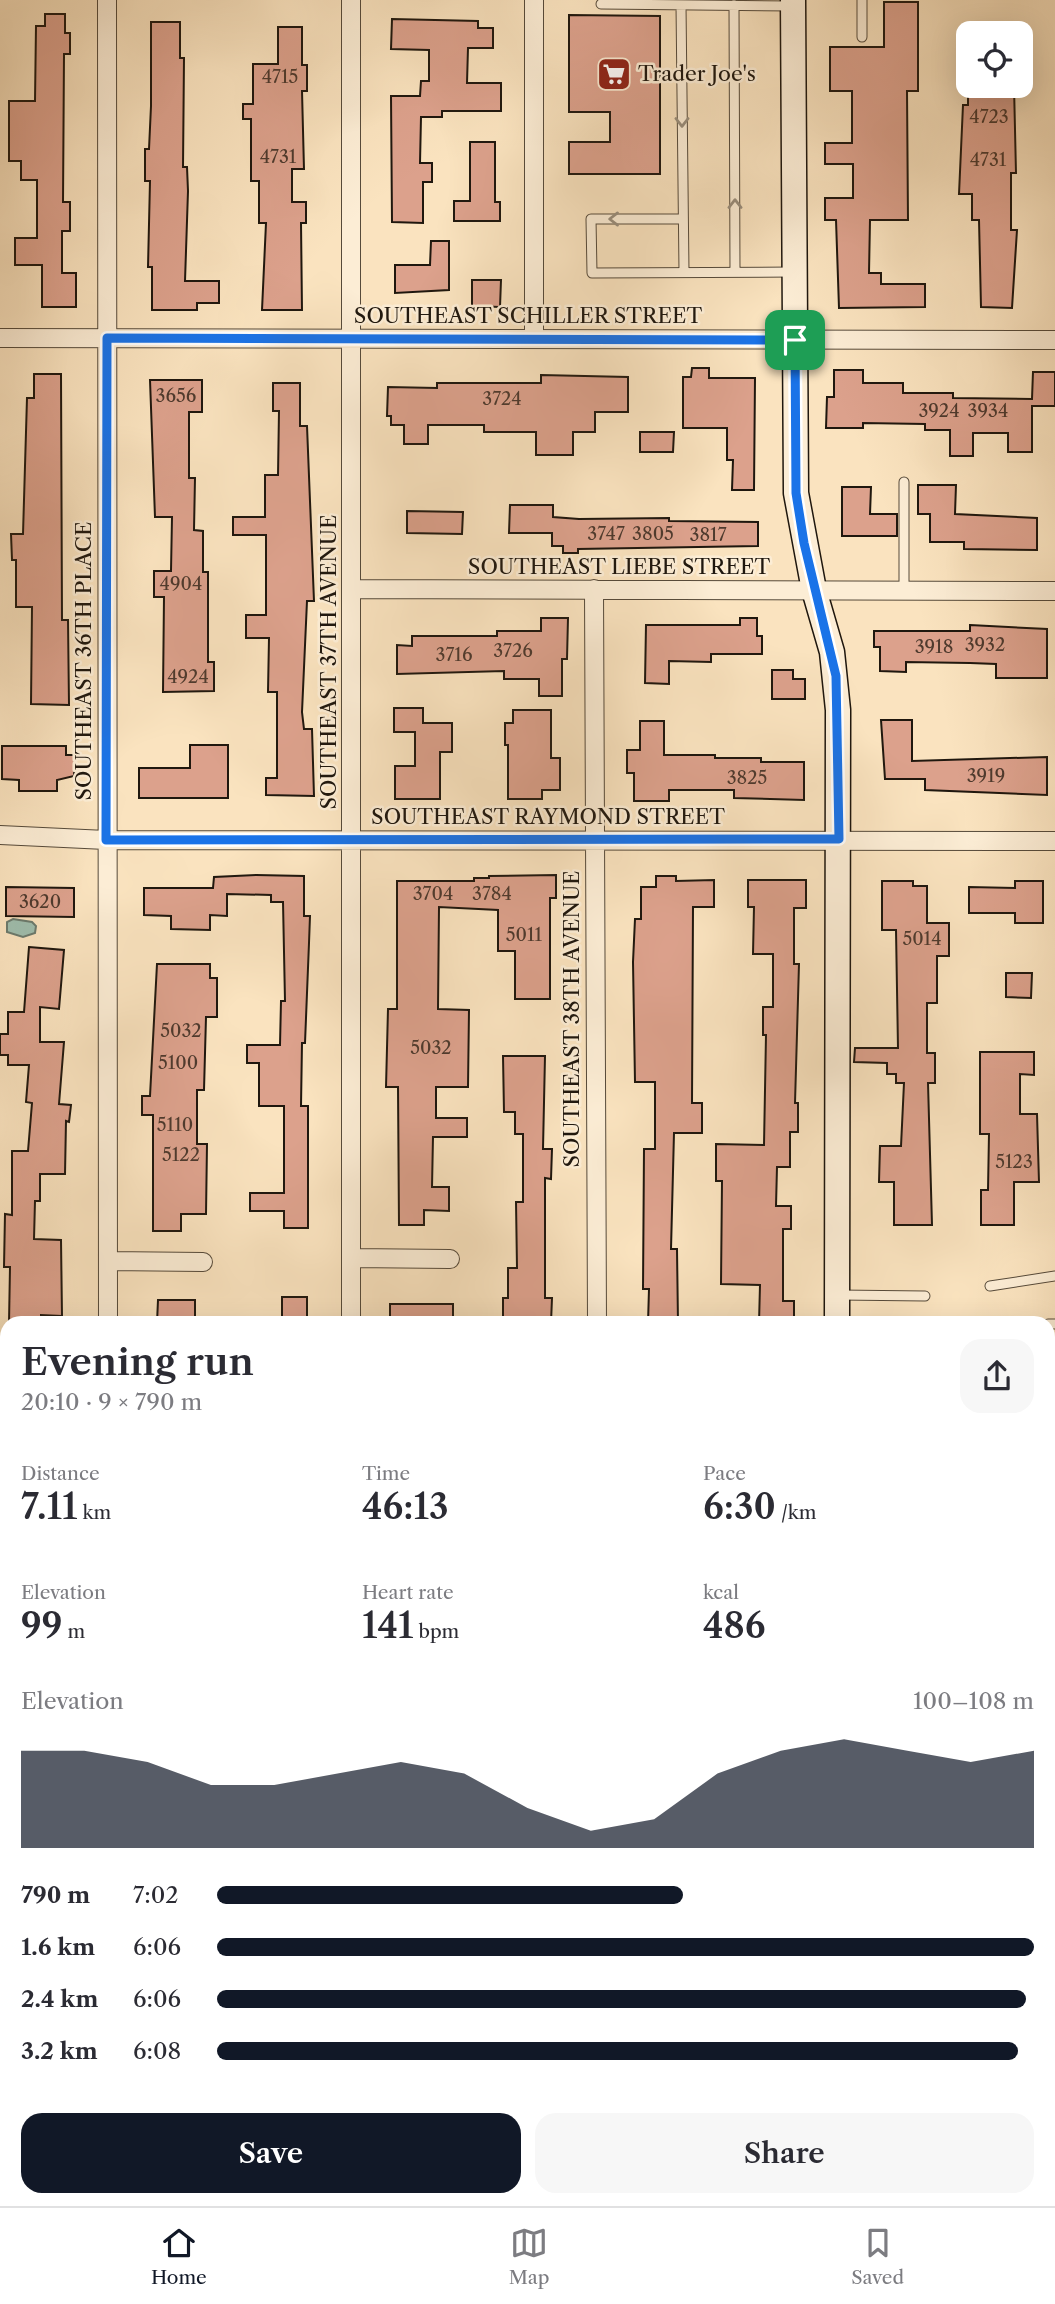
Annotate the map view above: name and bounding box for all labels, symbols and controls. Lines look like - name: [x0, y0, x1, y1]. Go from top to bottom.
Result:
- map controls: [956, 21, 1033, 98]
- button: locate: [956, 21, 1033, 98]
- supermarket icon: Trader Joe's: [595, 55, 633, 93]
- place label: Trader Joe's: [638, 61, 756, 86]
- house number: 4715: [262, 66, 298, 88]
- house number: 4723: [969, 106, 1009, 128]
- one-way arrow: [674, 118, 690, 128]
- house number: 4731: [260, 146, 297, 168]
- house number: 4731: [970, 149, 1007, 171]
- one-way arrow: [727, 198, 743, 209]
- one-way arrow: [609, 211, 619, 227]
- street label: SOUTHEAST SCHILLER STREET: [354, 303, 702, 328]
- pin: [765, 310, 825, 370]
- icon: arrive: [776, 321, 814, 359]
- house number: 3656: [156, 385, 196, 407]
- house number: 3724: [482, 388, 522, 410]
- house number: 3924: [918, 400, 960, 422]
- house number: 3934: [968, 400, 1008, 422]
- street label: SOUTHEAST 37TH AVENUE: [316, 514, 341, 810]
- street label: SOUTHEAST 36TH PLACE: [71, 522, 96, 800]
- house number: 3747: [587, 523, 625, 545]
- house number: 3805: [632, 523, 674, 545]
- house number: 3817: [689, 524, 727, 546]
- street label: SOUTHEAST LIEBE STREET: [468, 554, 770, 579]
- house number: 4904: [160, 573, 202, 595]
- house number: 3932: [965, 634, 1005, 656]
- house number: 3918: [915, 636, 953, 658]
- house number: 3726: [493, 640, 533, 662]
- house number: 3716: [436, 644, 472, 666]
- house number: 4924: [167, 666, 209, 688]
- house number: 3919: [967, 765, 1005, 787]
- house number: 3825: [727, 767, 767, 789]
- street label: SOUTHEAST RAYMOND STREET: [371, 804, 725, 829]
- street label: SOUTHEAST 38TH AVENUE: [559, 870, 584, 1168]
- house number: 3704: [413, 883, 453, 905]
- house number: 3784: [472, 883, 512, 905]
- house number: 3620: [19, 891, 61, 913]
- house number: 5011: [506, 924, 543, 946]
- house number: 5014: [902, 928, 942, 950]
- house number: 5032: [160, 1020, 202, 1042]
- house number: 5032: [410, 1037, 452, 1059]
- house number: 5100: [158, 1052, 198, 1074]
- house number: 5110: [157, 1114, 193, 1136]
- house number: 5122: [162, 1144, 200, 1166]
- house number: 5123: [995, 1151, 1033, 1173]
- text: Evening run: [21, 1338, 254, 1385]
- button: share: [960, 1339, 1034, 1413]
- text: 20:10 · 9 × 790 m: [21, 1388, 202, 1416]
- text: Distance: [21, 1462, 100, 1485]
- text: Time: [362, 1462, 410, 1485]
- text: Pace: [703, 1462, 746, 1485]
- text: 7.11: [21, 1485, 77, 1528]
- text: 46:13: [362, 1485, 449, 1528]
- text: 6:30: [703, 1485, 776, 1528]
- text: km: [77, 1501, 111, 1524]
- text: /km: [776, 1501, 816, 1524]
- text: Elevation: [21, 1581, 106, 1604]
- text: Heart rate: [362, 1581, 454, 1604]
- text: kcal: [703, 1581, 739, 1604]
- text: 99: [21, 1604, 63, 1647]
- text: 141: [362, 1604, 413, 1647]
- text: 486: [703, 1604, 766, 1647]
- text: m: [63, 1620, 85, 1643]
- text: bpm: [413, 1620, 459, 1643]
- text: Elevation: [21, 1687, 124, 1715]
- text: 100–108 m: [913, 1687, 1034, 1715]
- text: 790 m: [21, 1881, 90, 1909]
- text: 7:02: [133, 1881, 179, 1909]
- text: 1.6 km: [21, 1933, 95, 1961]
- text: 6:06: [133, 1933, 181, 1961]
- text: 2.4 km: [21, 1985, 98, 2013]
- text: 6:06: [133, 1985, 181, 2013]
- text: 3.2 km: [21, 2037, 98, 2065]
- text: 6:08: [133, 2037, 181, 2065]
- button: Save: [21, 2113, 521, 2193]
- button: Share: [535, 2113, 1034, 2193]
- tab: Home: [151, 2224, 207, 2289]
- tab: Map: [509, 2224, 549, 2289]
- tab: Saved: [851, 2224, 904, 2289]

